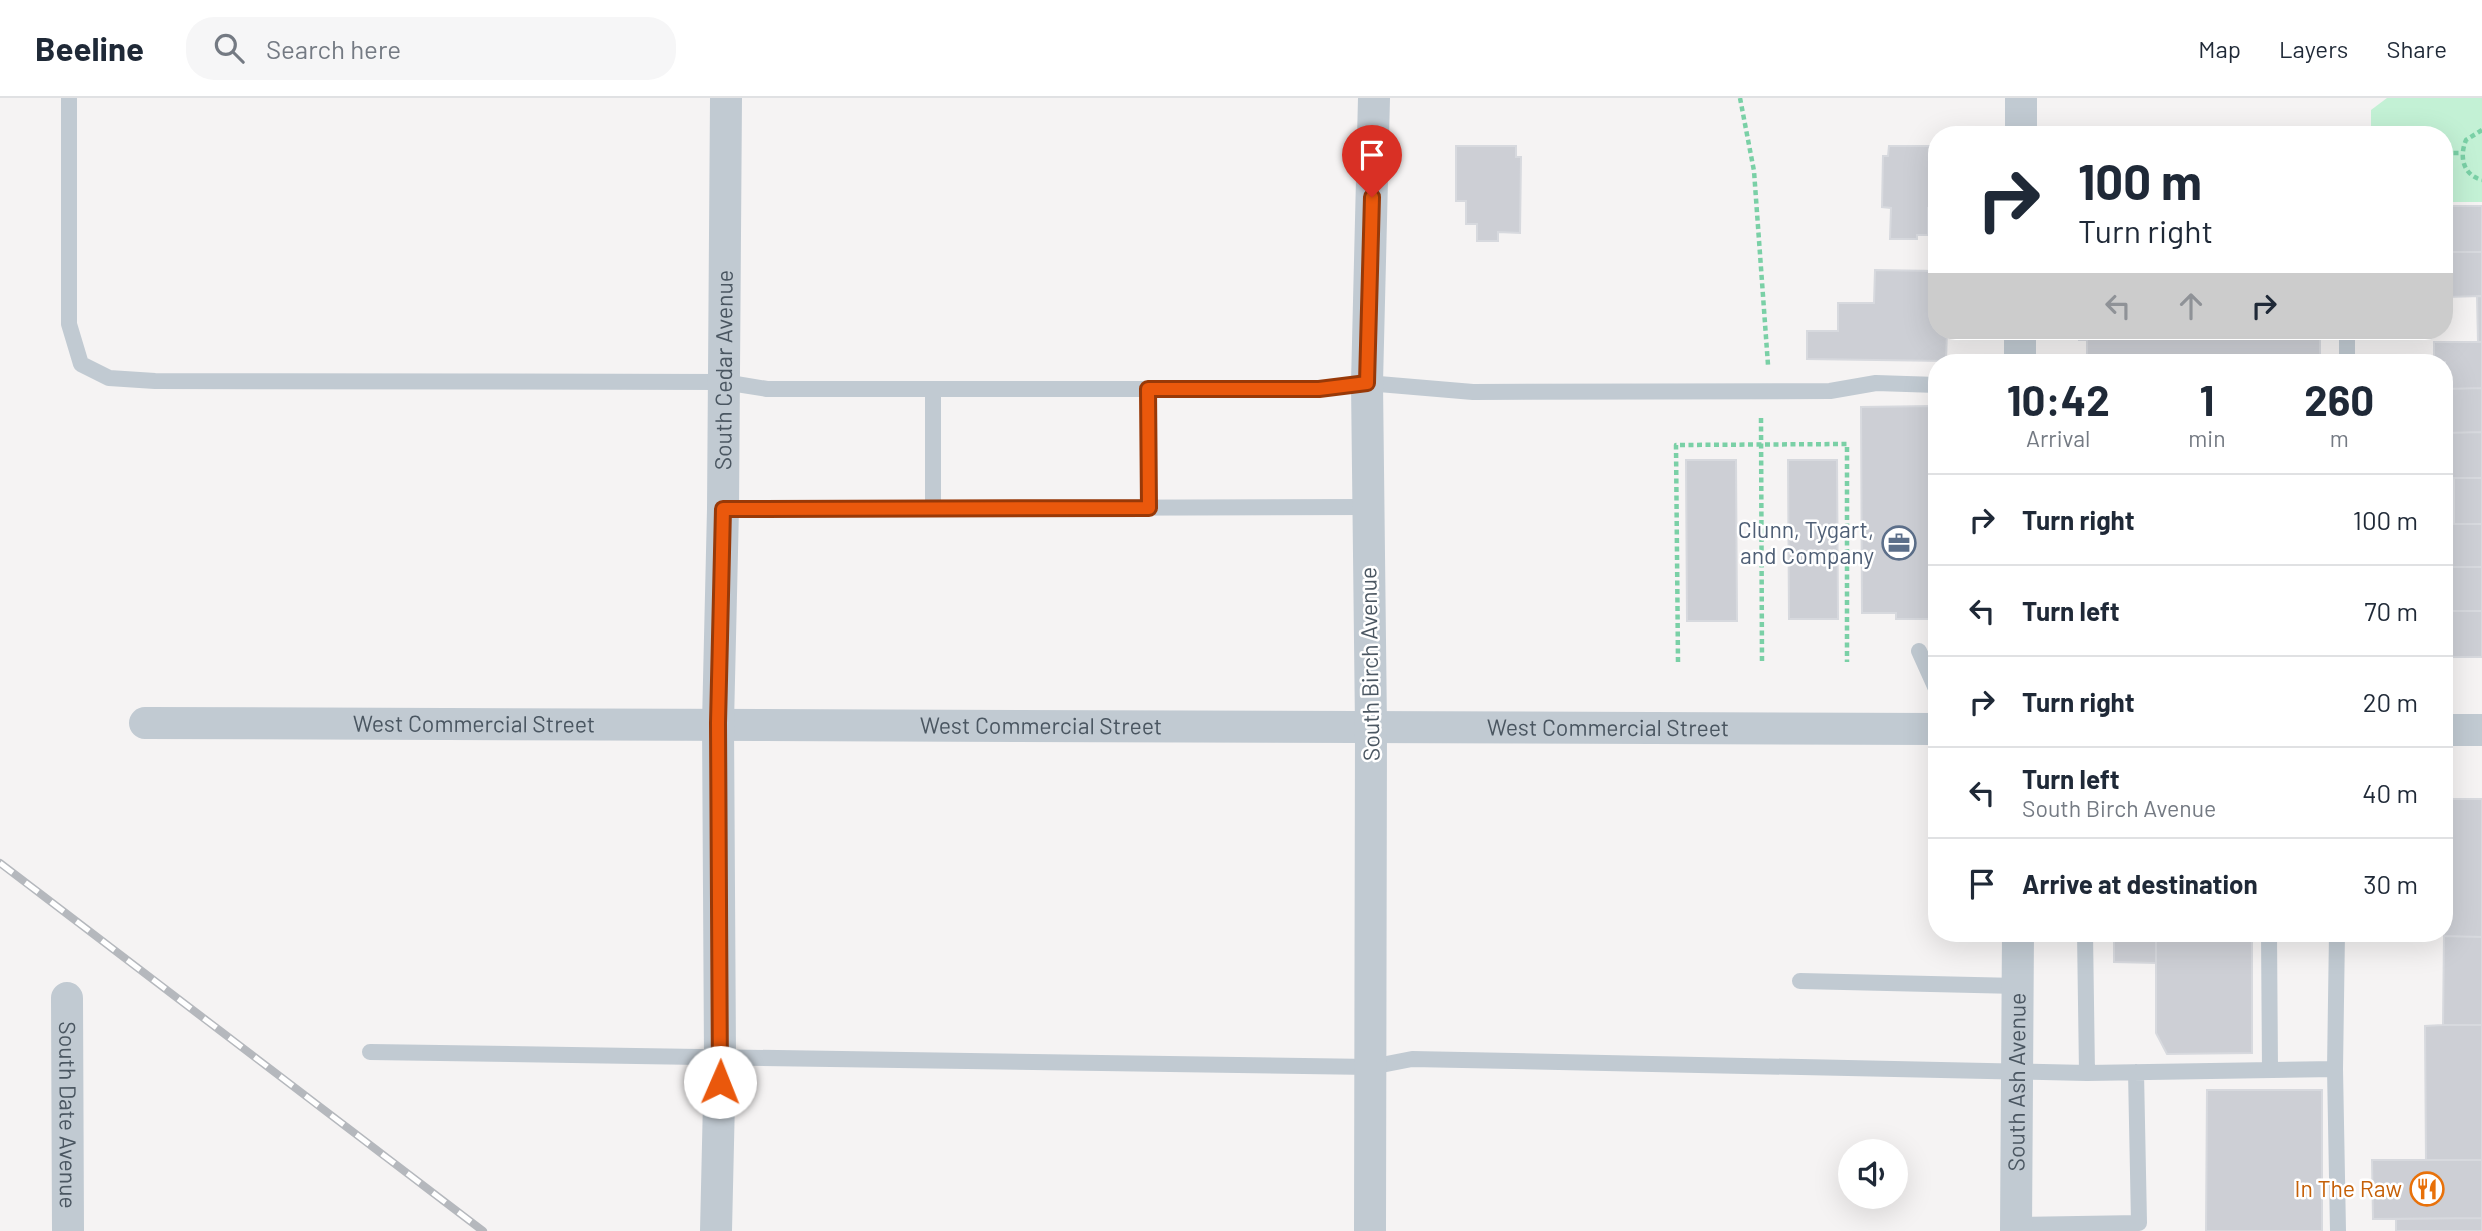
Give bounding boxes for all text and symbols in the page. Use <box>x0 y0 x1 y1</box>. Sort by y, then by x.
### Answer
search box <box>186 17 676 80</box>
text: Beeline <box>35 28 144 68</box>
icon: search <box>210 29 248 67</box>
text: Search here <box>266 33 401 64</box>
text: Map <box>2198 34 2241 63</box>
text: Layers <box>2279 34 2348 63</box>
text: Share <box>2386 34 2447 63</box>
pin <box>1342 125 1402 197</box>
icon: arrive <box>1353 136 1391 174</box>
text: 100 m <box>2078 151 2202 210</box>
icon: right <box>1963 154 2054 245</box>
text: Turn right <box>2078 211 2213 249</box>
street label: South Cedar Avenue <box>708 270 738 470</box>
icon: left <box>2099 287 2137 325</box>
icon: ahead <box>2172 287 2210 325</box>
icon: right <box>2245 287 2283 325</box>
text: 10:42 <box>2007 374 2110 424</box>
text: 1 <box>2200 374 2214 424</box>
text: 260 <box>2304 374 2374 424</box>
text: Arrival <box>2026 424 2090 452</box>
text: min <box>2188 424 2226 452</box>
text: m <box>2330 424 2349 452</box>
icon: right <box>1963 501 2001 539</box>
text: Turn right <box>2022 504 2135 535</box>
text: 100 m <box>2353 504 2418 535</box>
place label: Clunn, Tygart, and Company <box>1738 515 1874 569</box>
office icon: Clunn, Tygart, and Company <box>1880 524 1918 562</box>
street label: South Birch Avenue <box>1353 567 1385 761</box>
icon: left <box>1963 592 2001 630</box>
text: Turn left <box>2022 595 2120 626</box>
text: 70 m <box>2364 595 2418 626</box>
icon: right <box>1963 683 2001 721</box>
text: Turn right <box>2022 686 2135 717</box>
text: 20 m <box>2363 686 2418 717</box>
street label: West Commercial Street <box>353 709 595 738</box>
street label: West Commercial Street <box>920 711 1162 739</box>
street label: West Commercial Street <box>1487 712 1729 741</box>
text: Turn left <box>2022 763 2120 794</box>
icon: left <box>1963 774 2001 812</box>
text: 40 m <box>2362 777 2418 808</box>
text: South Birch Avenue <box>2022 794 2216 822</box>
icon: arrive <box>1963 865 2001 903</box>
text: Arrive at destination <box>2022 868 2258 899</box>
text: 30 m <box>2363 868 2418 899</box>
street label: South Ash Avenue <box>2001 992 2031 1172</box>
street label: South Date Avenue <box>54 1021 83 1209</box>
position arrow <box>683 1045 757 1119</box>
map controls <box>1838 1139 1908 1209</box>
button: sound <box>1838 1139 1908 1209</box>
restaurant icon: In The Raw <box>2408 1170 2446 1208</box>
place label: In The Raw <box>2295 1174 2402 1202</box>

